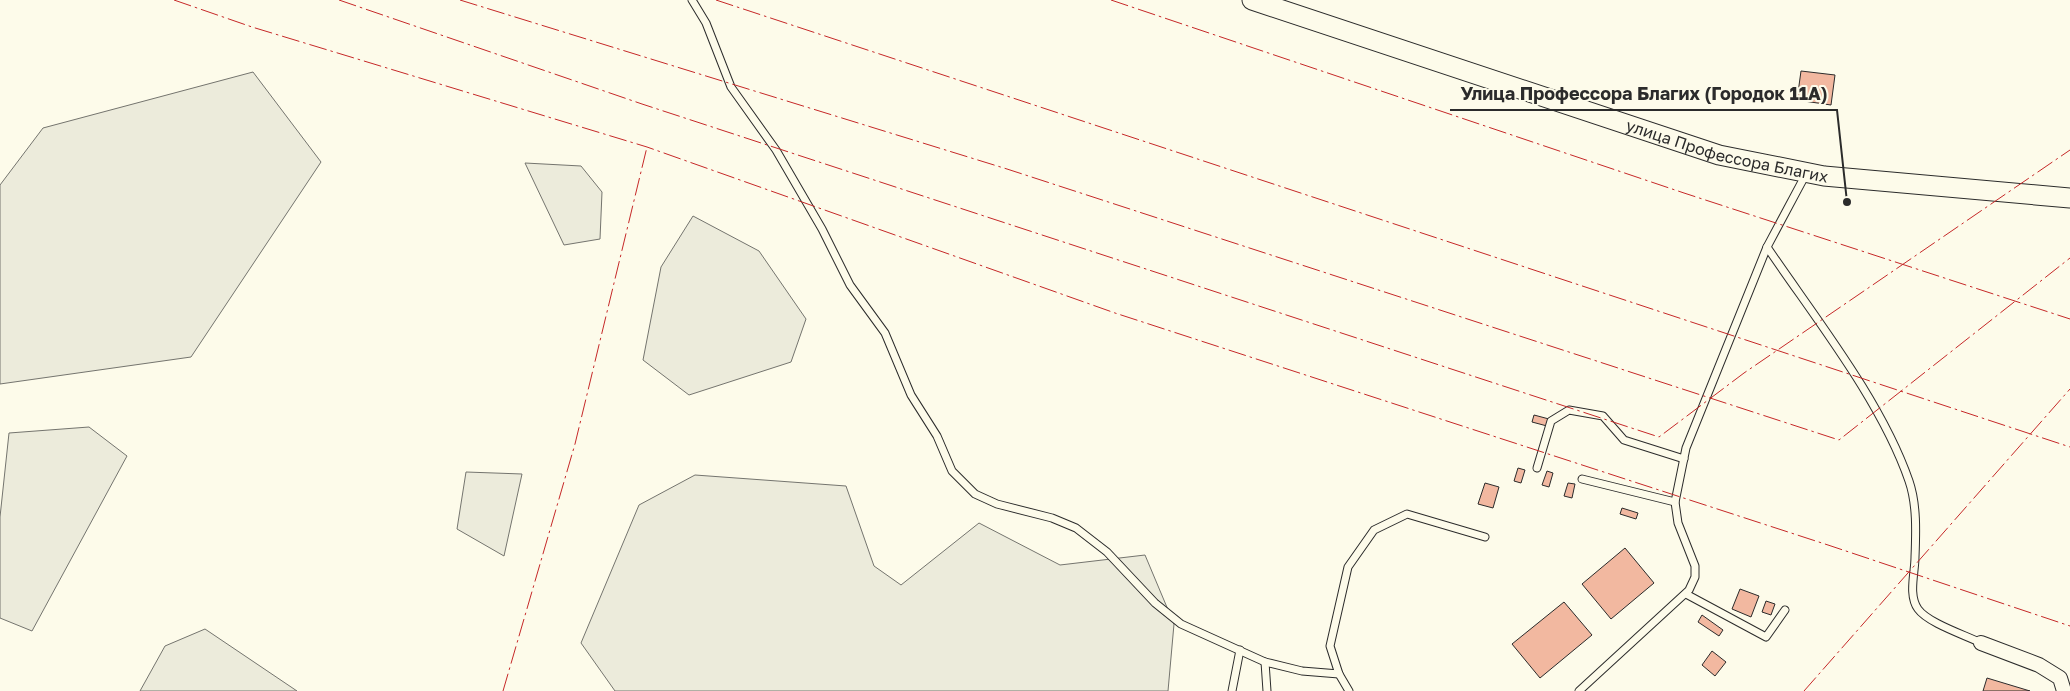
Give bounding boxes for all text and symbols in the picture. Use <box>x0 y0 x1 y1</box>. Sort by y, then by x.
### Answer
callout: Улица Профессора Благих (Городок 11А) <box>1450 77 1837 110</box>
text: Улица Профессора Благих (Городок 11А) <box>1460 82 1828 104</box>
street label: улица Профессора Благих <box>1624 115 1830 187</box>

